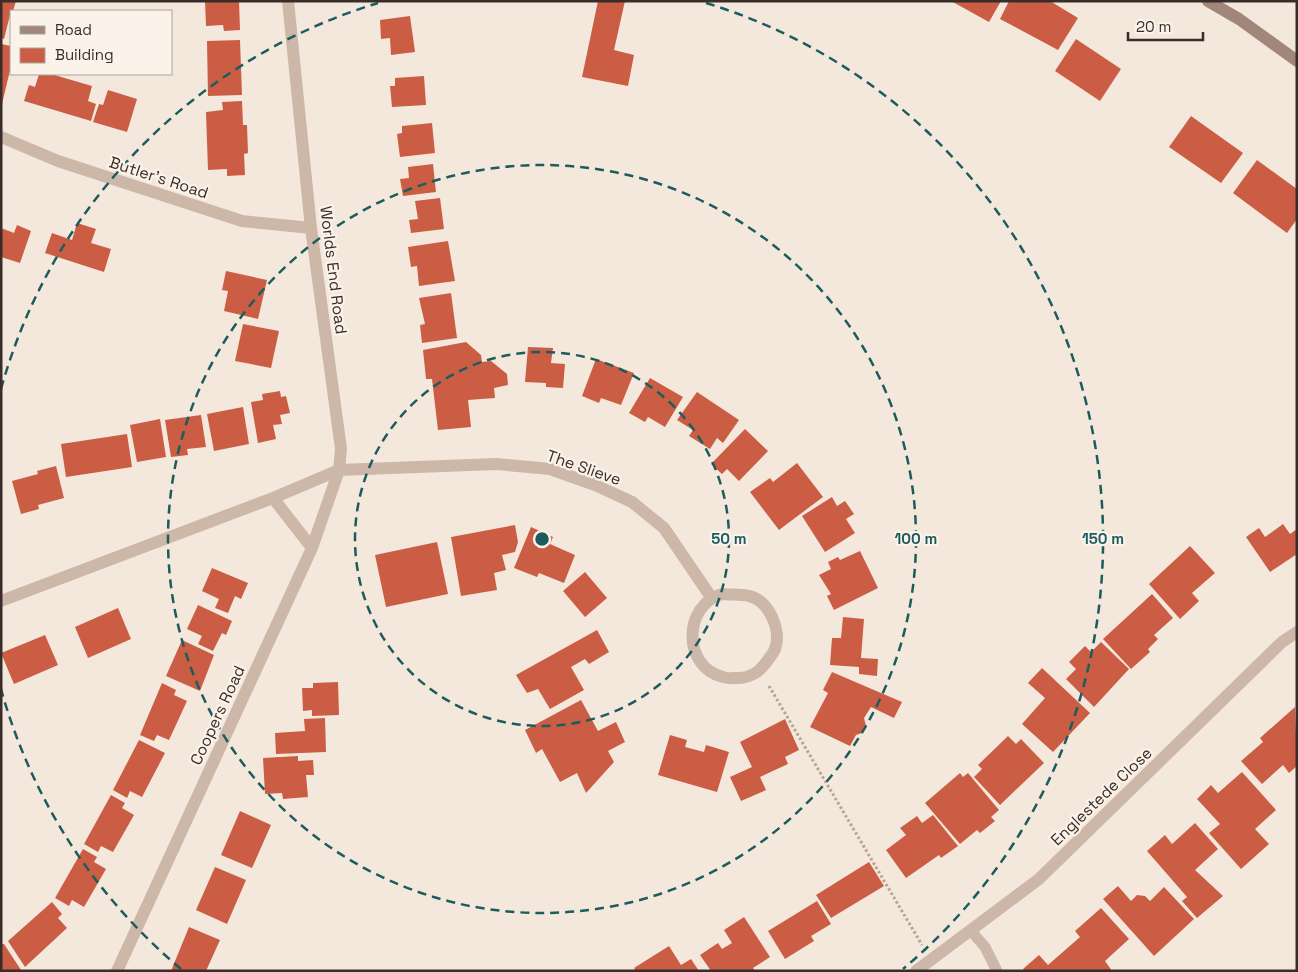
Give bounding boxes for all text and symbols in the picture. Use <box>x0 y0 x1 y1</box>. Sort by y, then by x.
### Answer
legend <box>10 10 172 75</box>
scale bar <box>1128 10 1203 42</box>
text: 20 m <box>1136 17 1171 36</box>
text: Road <box>55 20 92 39</box>
text: Building <box>55 45 114 64</box>
street label: Butler's Road <box>107 152 211 203</box>
street label: Worlds End Road <box>315 205 352 335</box>
street label: The Slieve <box>544 445 624 490</box>
text: 50 m <box>711 529 747 548</box>
text: 100 m <box>895 529 937 548</box>
text: 150 m <box>1082 529 1124 548</box>
centre of rings <box>533 530 551 548</box>
street label: Coopers Road <box>185 662 250 768</box>
street label: Englestede Close <box>1046 743 1157 850</box>

